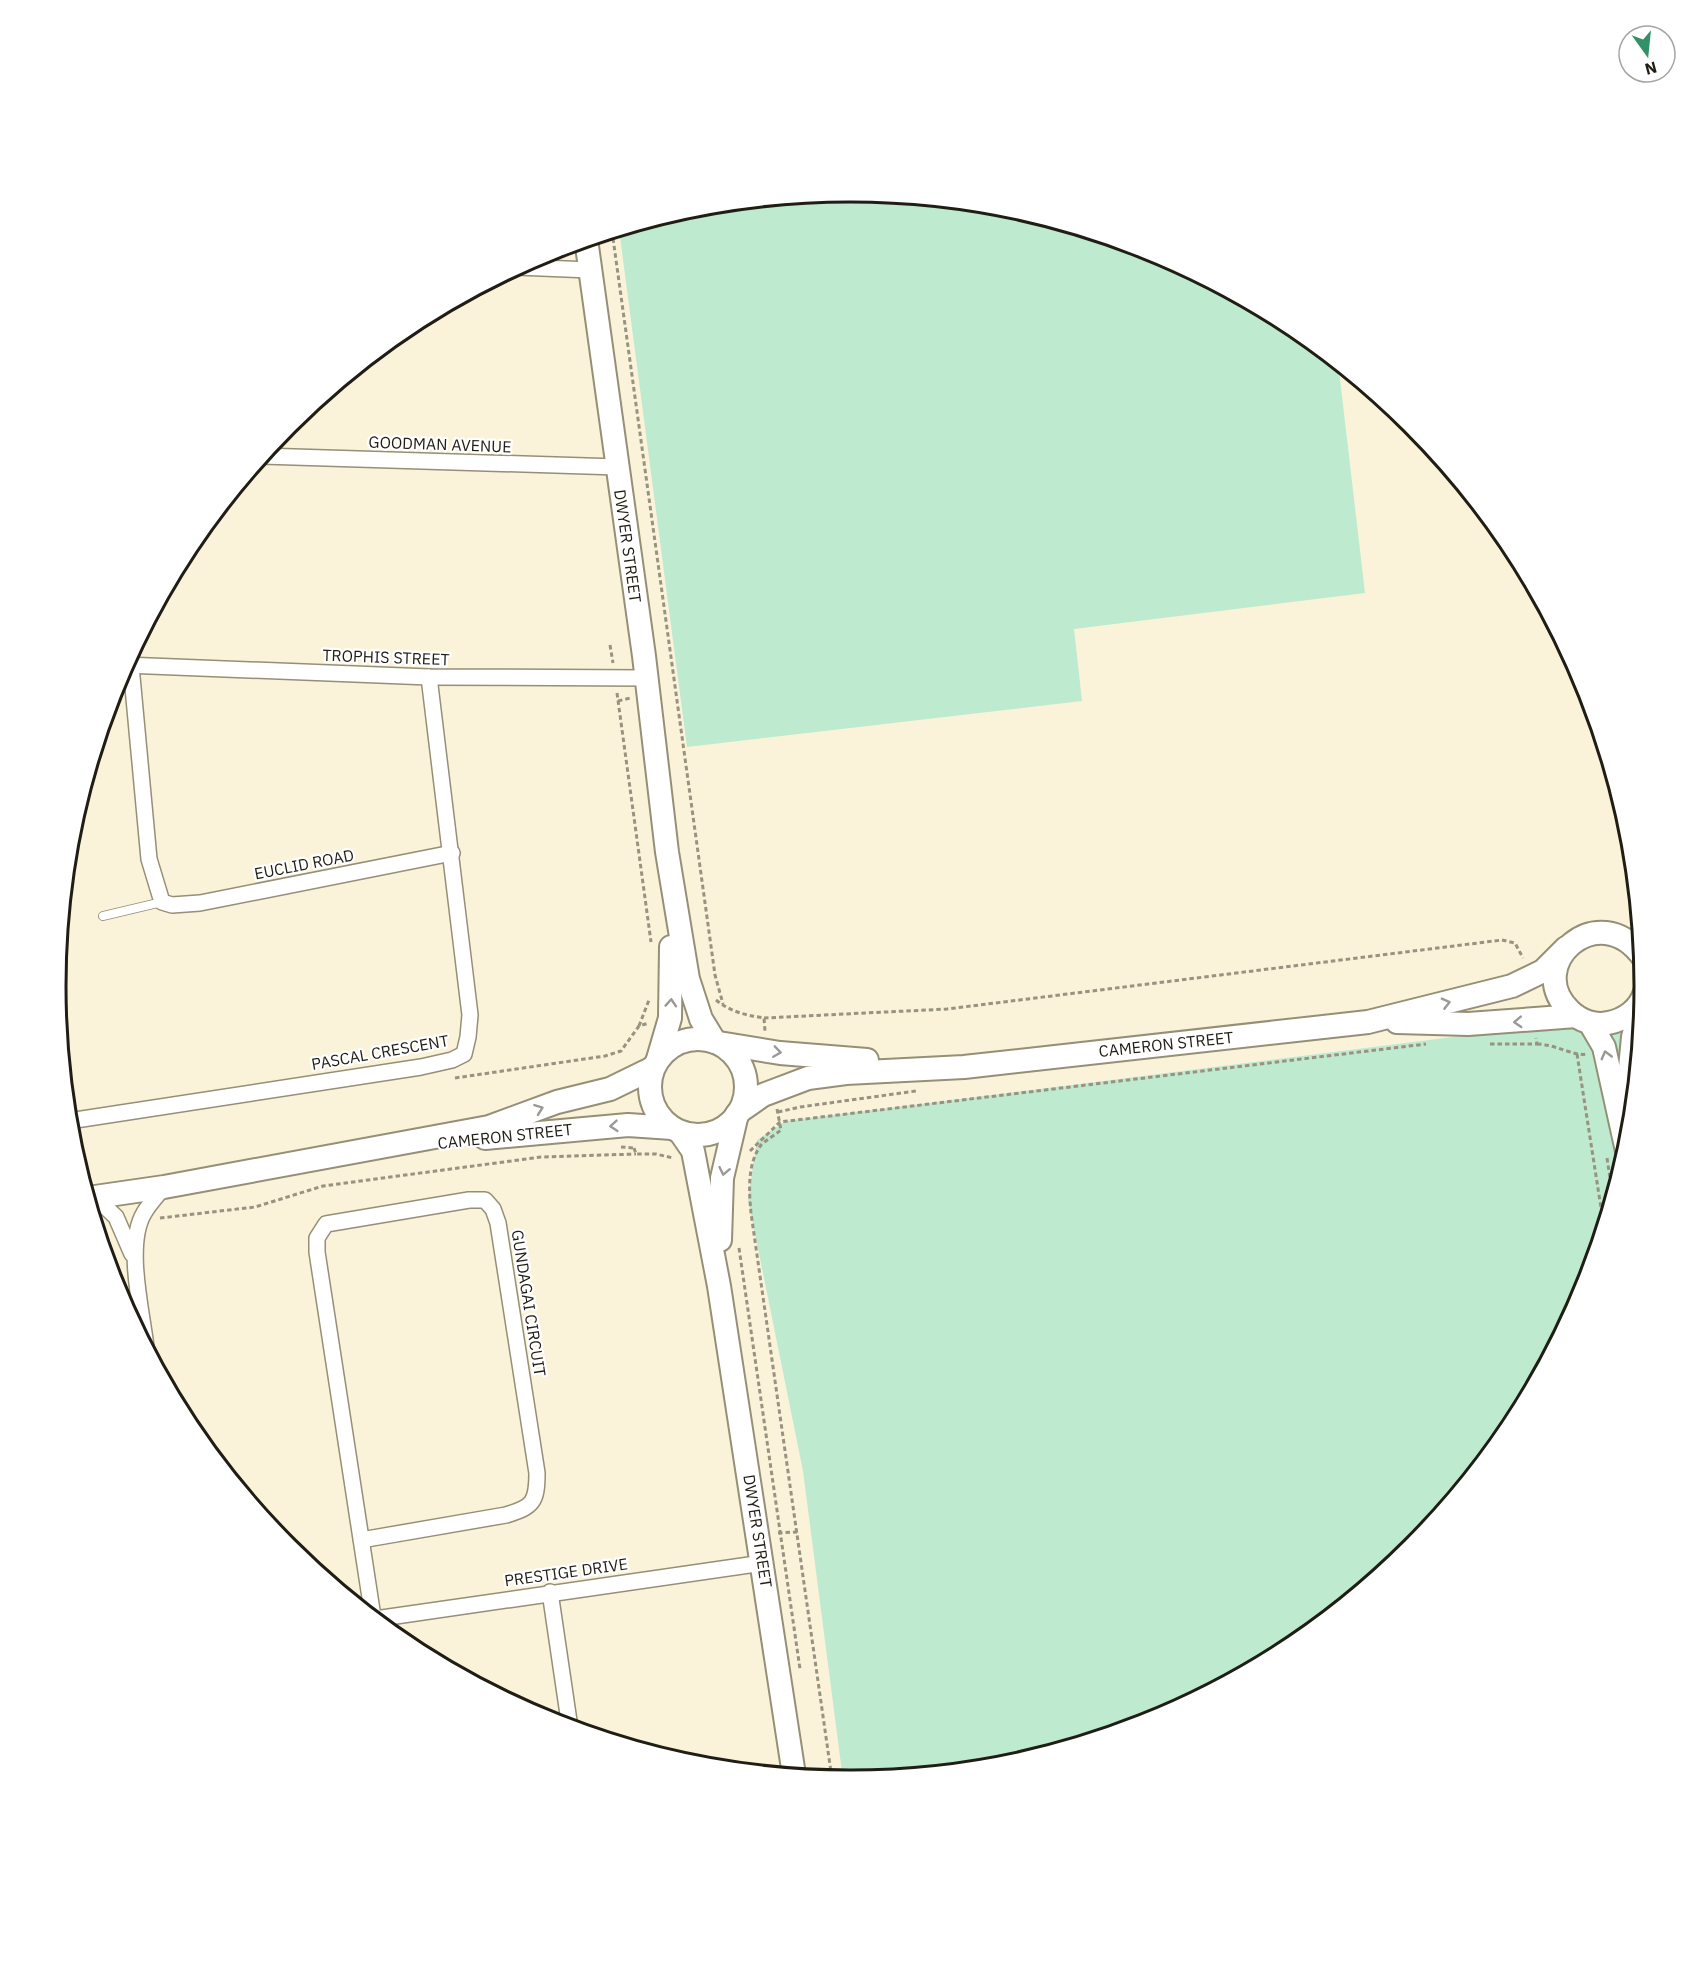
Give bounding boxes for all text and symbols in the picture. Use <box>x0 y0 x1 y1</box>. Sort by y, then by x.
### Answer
north arrow <box>1617 24 1677 84</box>
text: N <box>1643 57 1659 80</box>
street label: GOODMAN AVENUE <box>368 432 512 456</box>
street label: DWYER STREET <box>610 488 646 604</box>
street label: TROPHIS STREET <box>322 645 450 669</box>
street label: EUCLID ROAD <box>252 845 356 883</box>
one-way arrow <box>1440 997 1450 1010</box>
one-way arrow <box>664 998 677 1007</box>
one-way arrow <box>1513 1015 1522 1028</box>
street label: CAMERON STREET <box>1098 1027 1234 1061</box>
street label: PASCAL CRESCENT <box>310 1030 450 1074</box>
one-way arrow <box>771 1045 781 1058</box>
one-way arrow <box>1600 1050 1613 1060</box>
one-way arrow <box>533 1103 544 1116</box>
street label: CAMERON STREET <box>437 1119 573 1153</box>
one-way arrow <box>609 1119 618 1132</box>
one-way arrow <box>718 1166 731 1176</box>
street label: GUNDAGAI CIRCUIT <box>508 1228 550 1378</box>
street label: DWYER STREET <box>739 1473 777 1589</box>
street label: PRESTIGE DRIVE <box>503 1553 629 1591</box>

